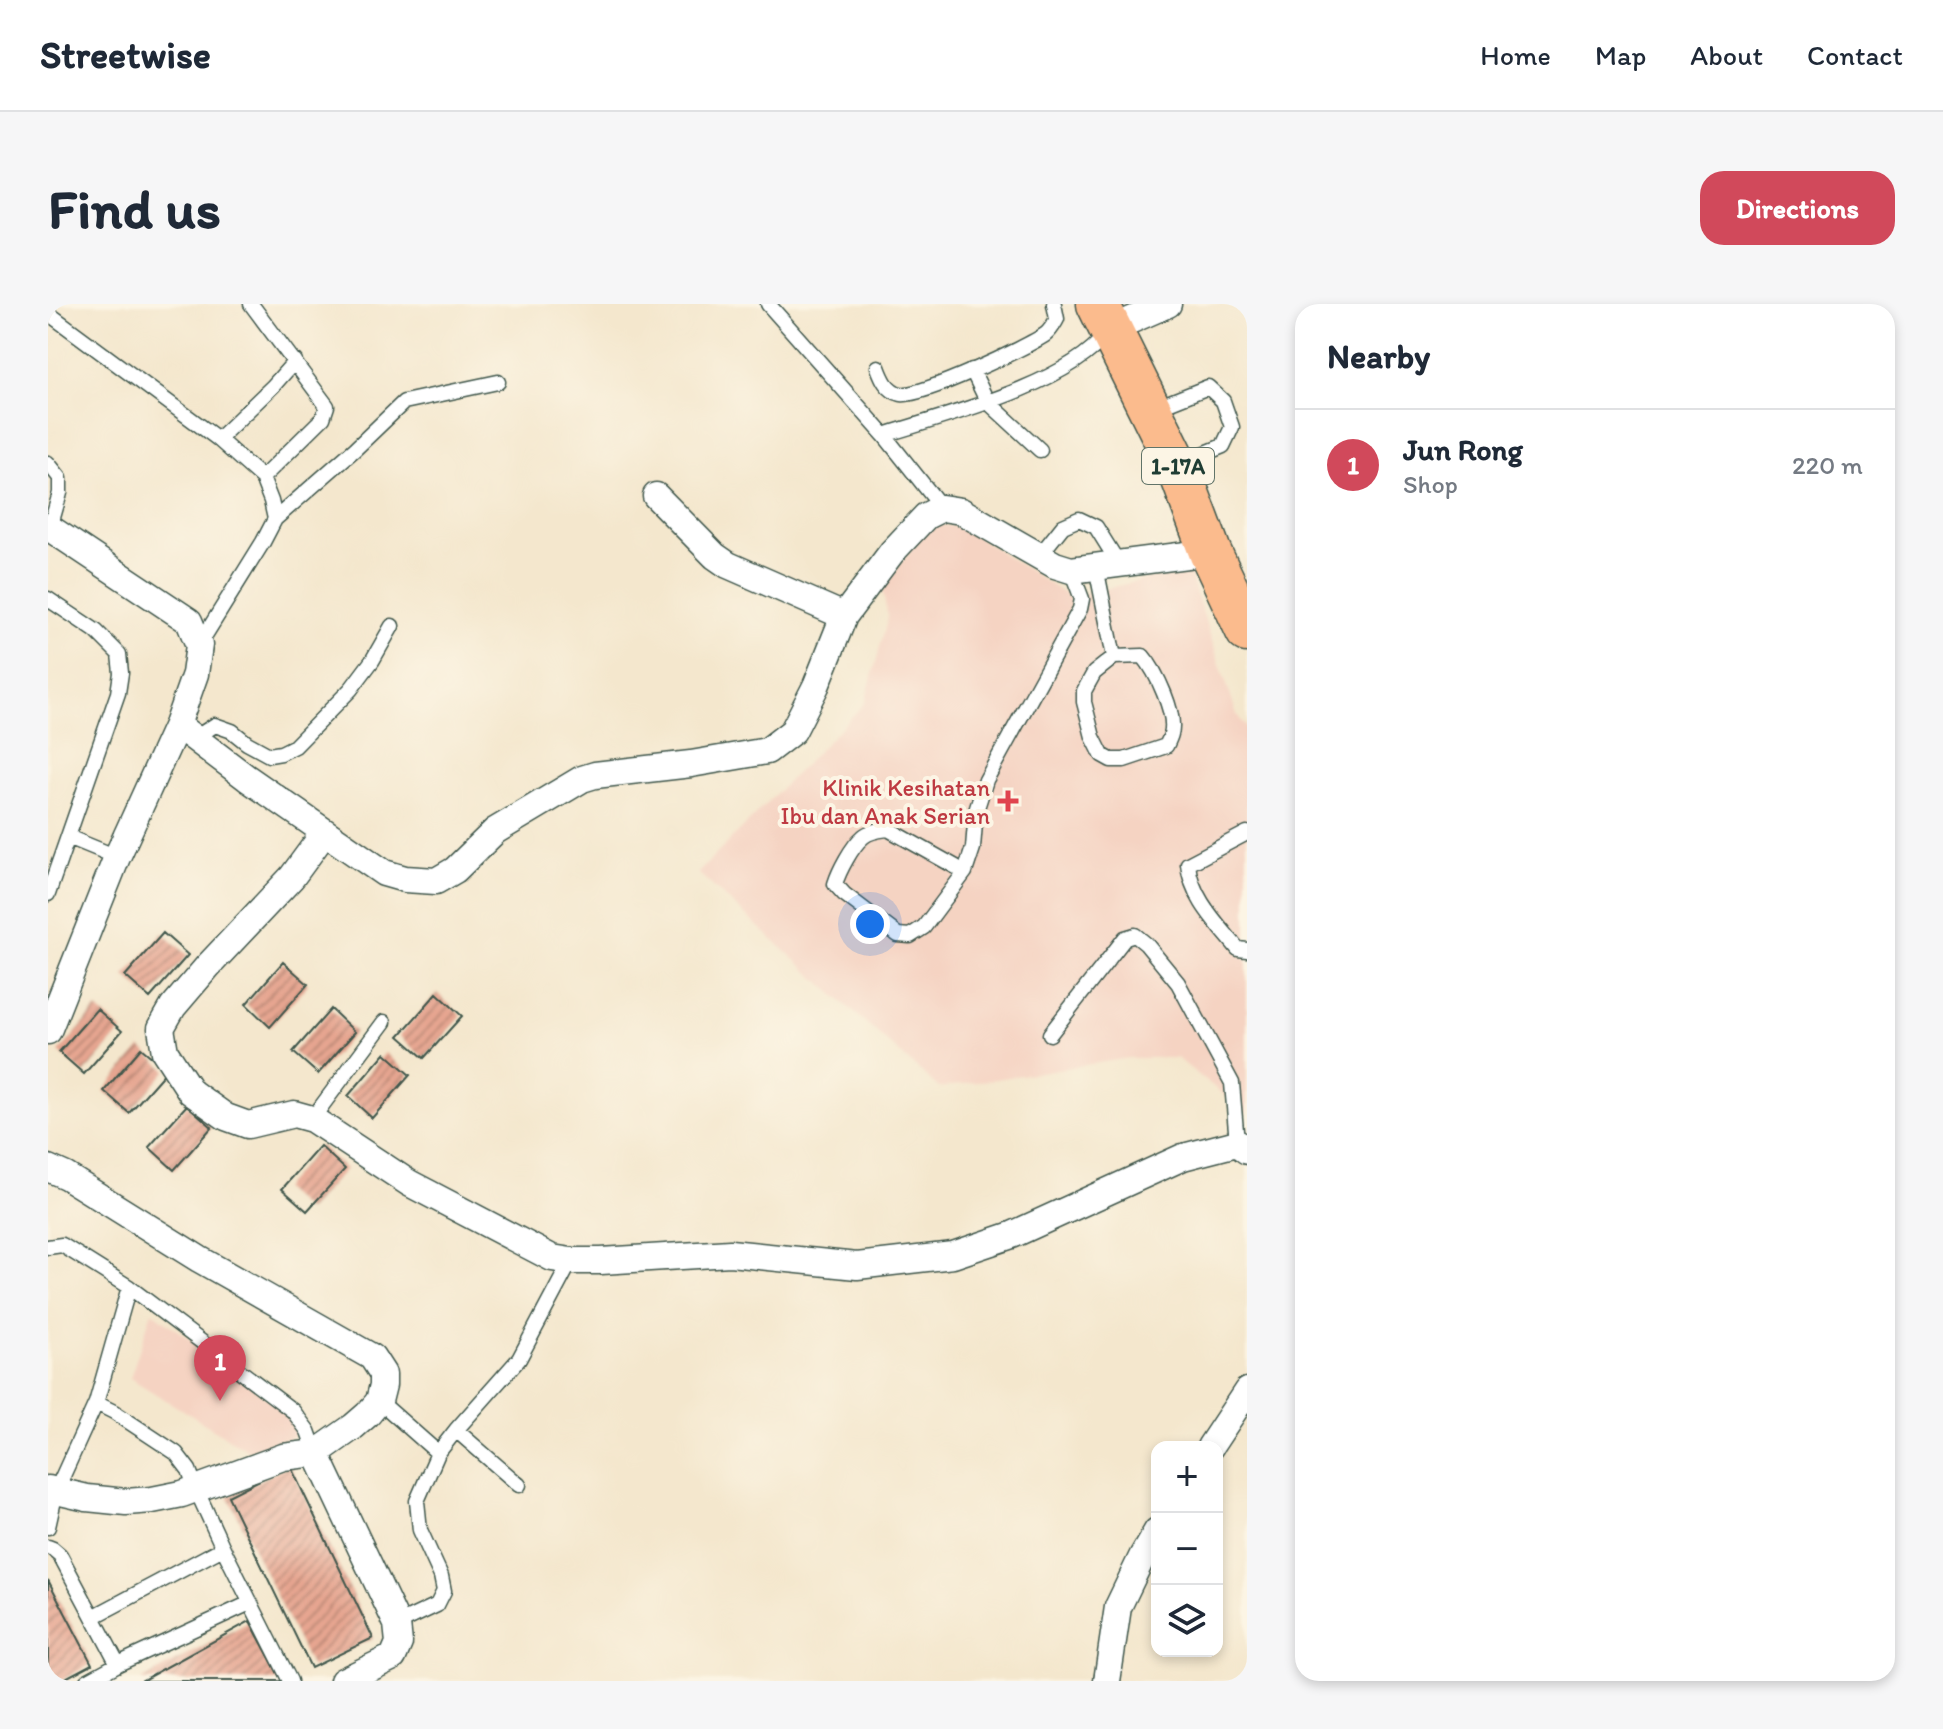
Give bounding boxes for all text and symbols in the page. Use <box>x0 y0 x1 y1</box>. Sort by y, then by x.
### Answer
text: Streetwise <box>40 32 211 78</box>
text: Home <box>1480 38 1551 72</box>
text: Map <box>1595 38 1646 72</box>
text: About <box>1690 38 1763 72</box>
text: Contact <box>1807 38 1903 72</box>
button: Directions <box>1700 171 1895 245</box>
text: Find us <box>48 175 221 242</box>
text: Nearby <box>1327 336 1430 377</box>
text: Jun Rong <box>1403 431 1523 468</box>
road number: 1-17A <box>1142 448 1214 484</box>
text: 1 <box>1347 449 1359 481</box>
text: 220 m <box>1792 449 1863 481</box>
text: Shop <box>1403 468 1458 500</box>
place label: Klinik Kesihatan Ibu dan Anak Serian <box>781 773 990 830</box>
marker: Klinik Kesihatan Ibu dan Anak Serian <box>997 790 1019 812</box>
your location <box>850 904 890 944</box>
pin: 1 <box>194 1335 246 1401</box>
map controls <box>1151 1441 1223 1657</box>
button: + <box>1151 1441 1223 1513</box>
button: − <box>1151 1513 1223 1585</box>
button: layers <box>1151 1585 1223 1657</box>

